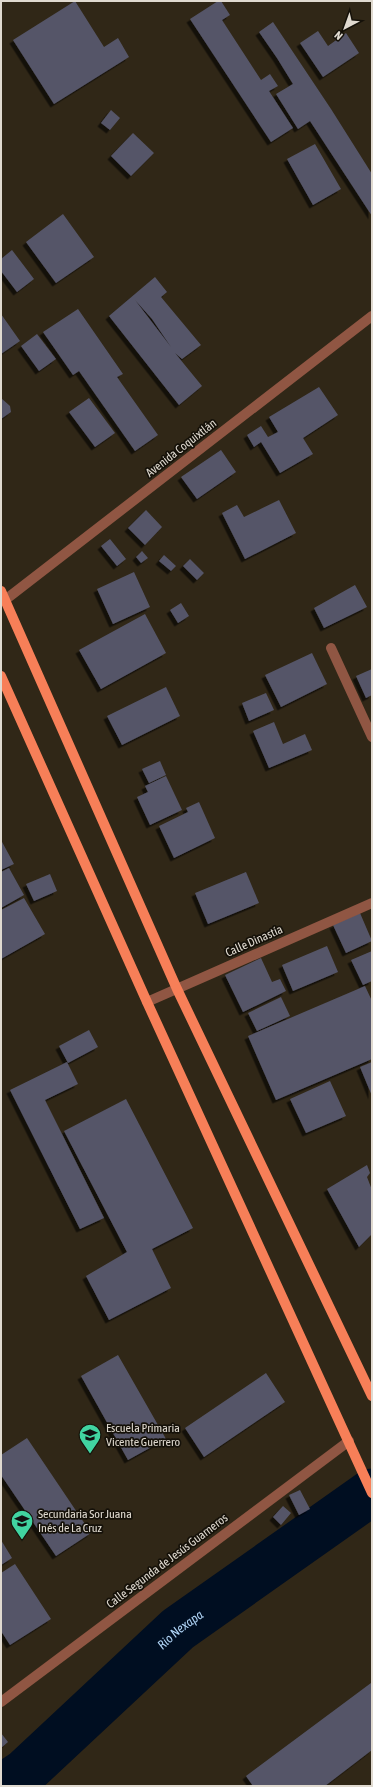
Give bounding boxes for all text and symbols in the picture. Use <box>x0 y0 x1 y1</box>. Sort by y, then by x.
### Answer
north arrow <box>325 8 365 48</box>
text: N <box>332 29 345 42</box>
street label: Avenida Coquixtlán <box>143 416 219 480</box>
street label: Calle Dinastía <box>223 922 285 960</box>
place label: Escuela Primaria Vicente Guerrero <box>106 1421 180 1449</box>
school or university icon: Escuela Primaria Vicente Guerrero <box>77 1422 103 1455</box>
place label: Secundaria Sor Juana Inés de La Cruz <box>38 1507 132 1535</box>
school or university icon: Secundaria Sor Juana Inés de La Cruz <box>9 1508 35 1541</box>
street label: Calle Segunda de Jesús Guarneros <box>104 1511 230 1611</box>
water label: Rio Nexapa <box>154 1606 206 1652</box>

